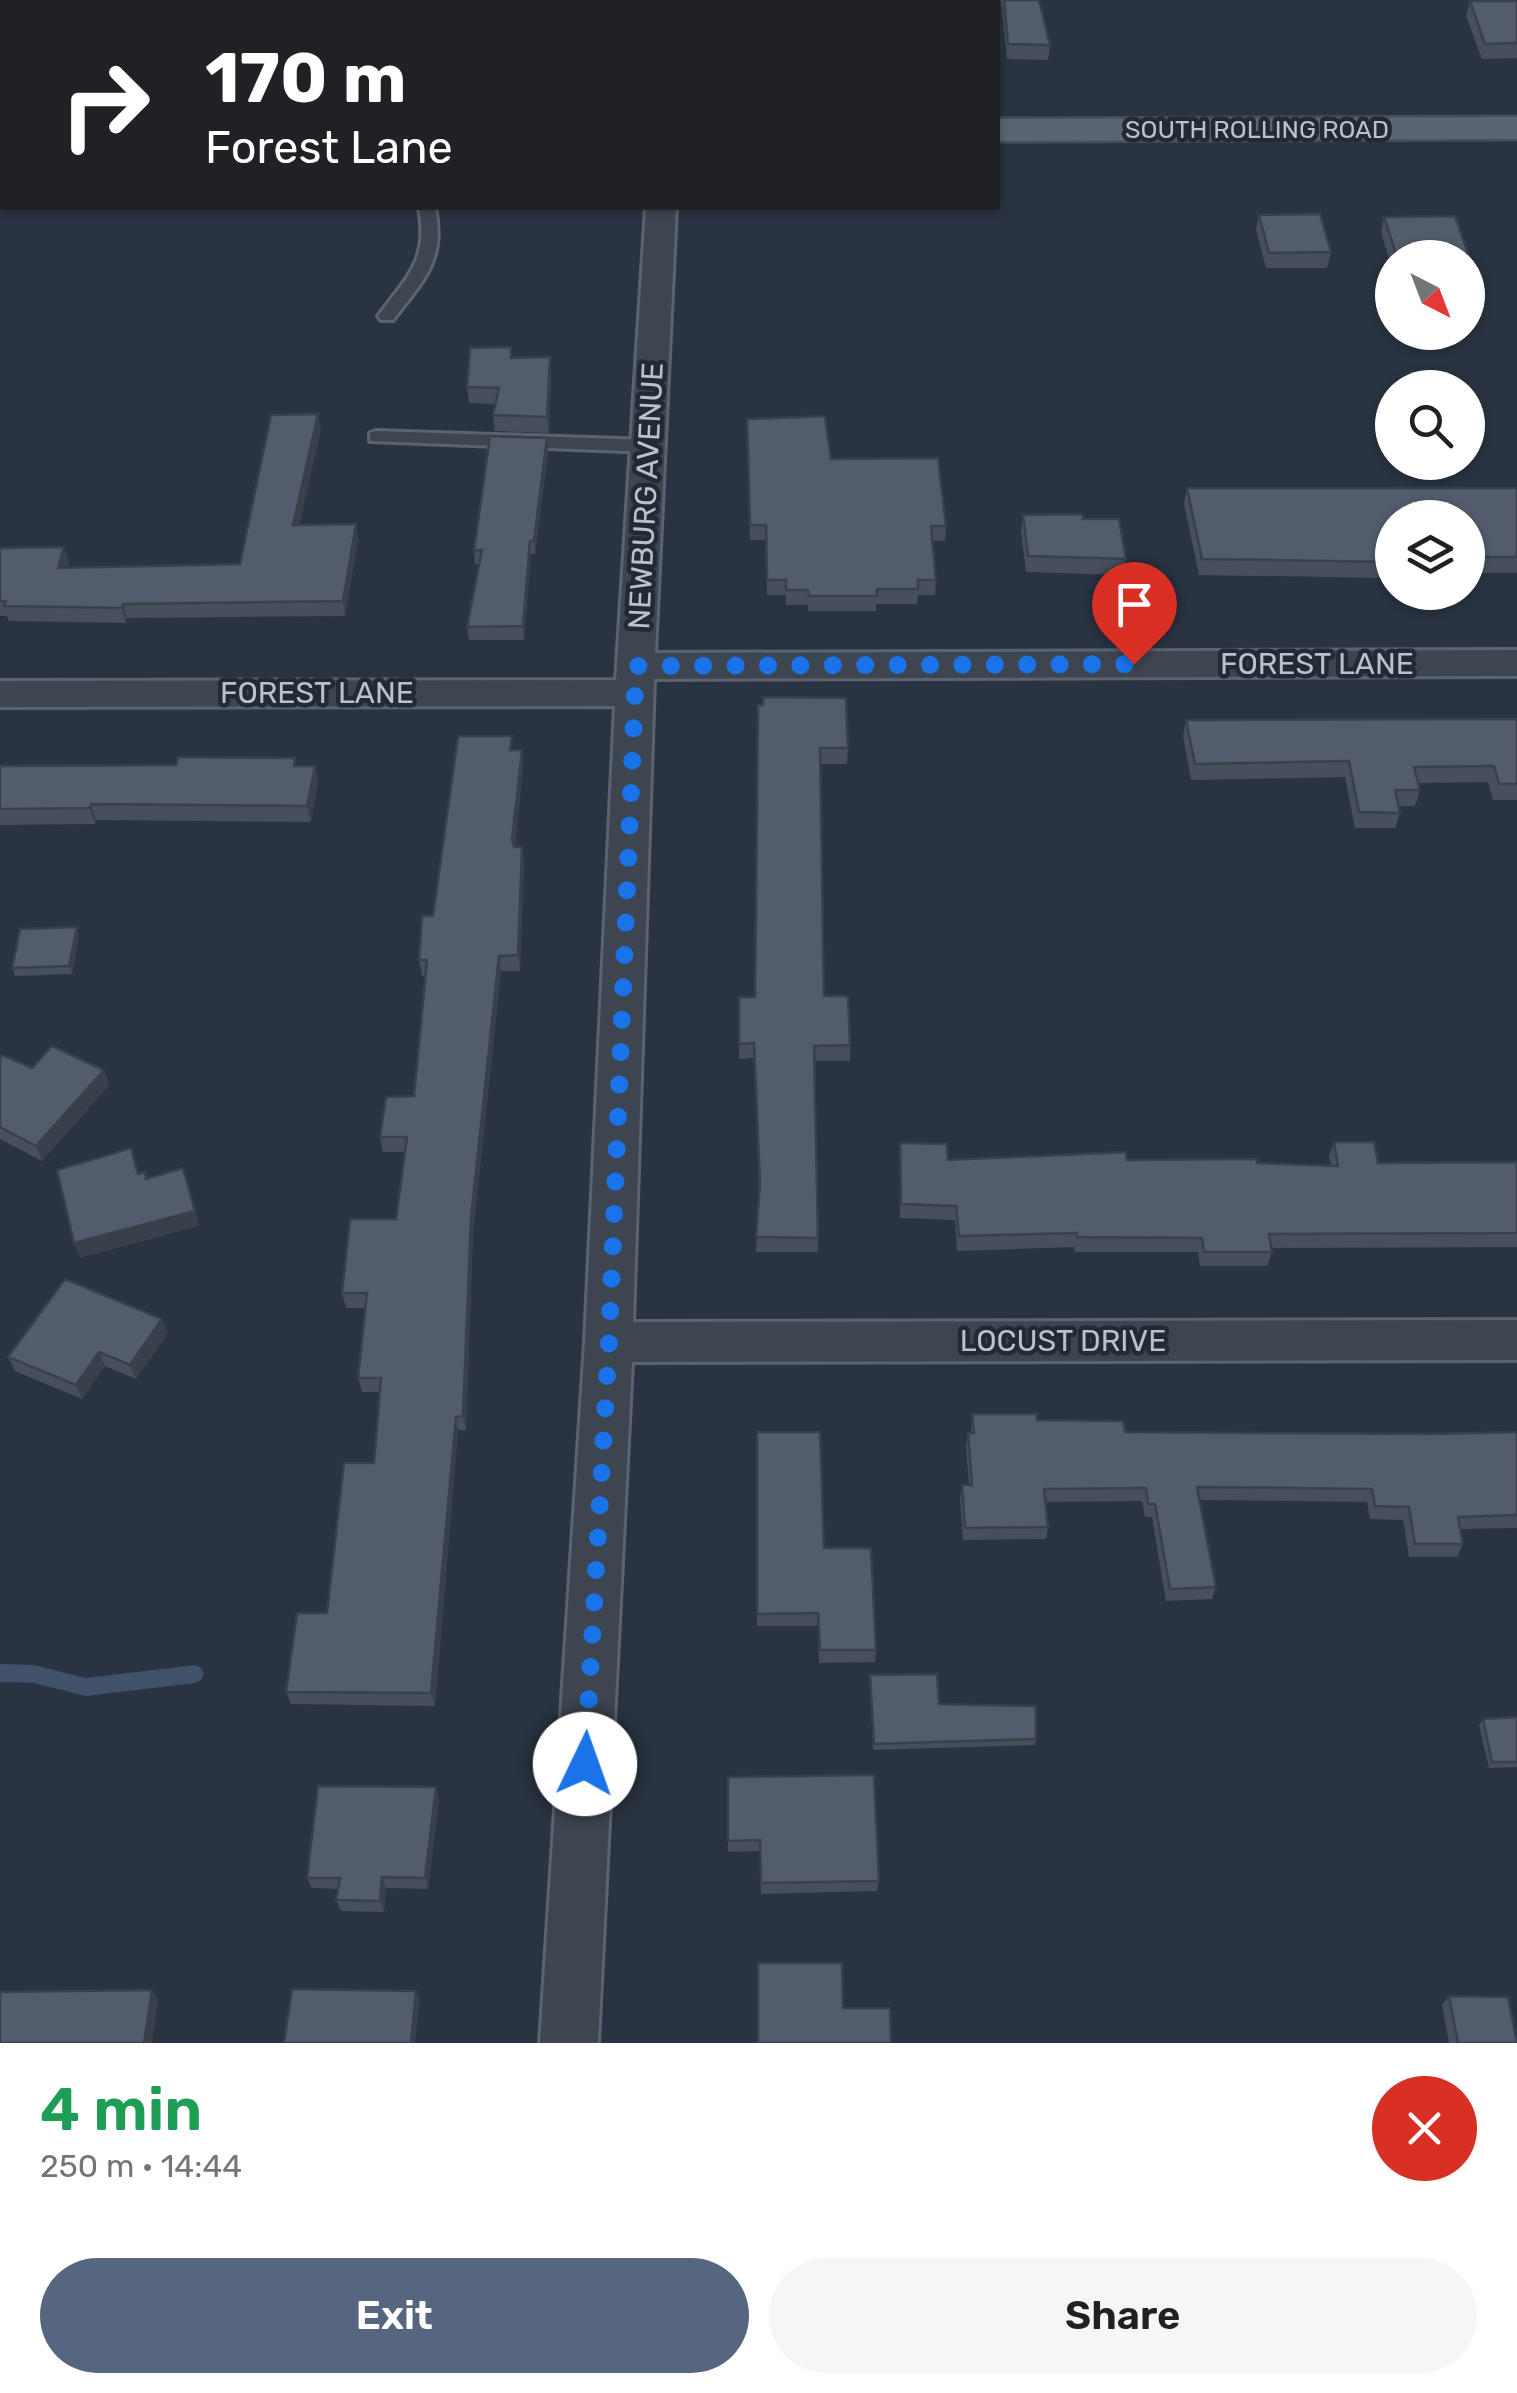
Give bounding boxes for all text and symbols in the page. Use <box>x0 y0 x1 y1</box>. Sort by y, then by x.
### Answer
text: 170 m <box>205 37 407 120</box>
icon: right <box>40 40 170 170</box>
street label: SOUTH ROLLING ROAD <box>1125 115 1389 144</box>
text: Forest Lane <box>205 121 453 174</box>
north arrow <box>1375 240 1485 350</box>
map controls <box>1375 240 1485 610</box>
street label: NEWBURG AVENUE <box>621 362 671 630</box>
button: search <box>1375 370 1485 480</box>
button: layers <box>1375 500 1485 610</box>
pin <box>1092 562 1177 665</box>
icon: arrive <box>1107 577 1162 632</box>
street label: FOREST LANE <box>1220 646 1414 682</box>
street label: FOREST LANE <box>220 675 414 711</box>
street label: LOCUST DRIVE <box>960 1323 1166 1359</box>
position arrow <box>533 1712 637 1816</box>
text: 4 min <box>40 2074 202 2145</box>
button: close <box>1372 2076 1477 2181</box>
text: 250 m · 14:44 <box>40 2147 242 2185</box>
button: Exit <box>40 2258 749 2373</box>
button: Share <box>769 2258 1477 2373</box>

